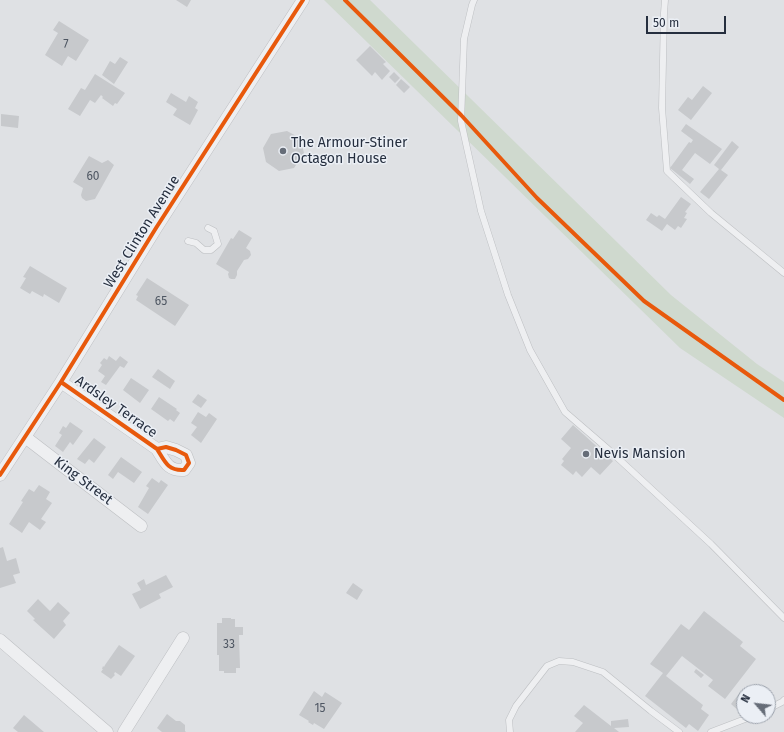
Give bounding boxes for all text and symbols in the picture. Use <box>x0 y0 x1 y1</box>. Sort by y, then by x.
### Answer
scale bar <box>648 8 728 34</box>
text: 50 m <box>653 16 679 30</box>
house number: 7 <box>63 38 69 52</box>
place label: The Armour-Stiner Octagon House <box>291 135 407 168</box>
marker: The Armour-Stiner Octagon House <box>278 146 288 156</box>
house number: 60 <box>86 170 100 184</box>
street label: West Clinton Avenue <box>101 173 183 291</box>
house number: 65 <box>155 295 167 309</box>
street label: Ardsley Terrace <box>72 373 160 441</box>
place label: Nevis Mansion <box>594 446 686 462</box>
marker: Nevis Mansion <box>581 449 591 459</box>
street label: King Street <box>50 453 116 509</box>
house number: 33 <box>223 638 235 652</box>
north arrow <box>736 684 776 724</box>
text: N <box>738 692 753 705</box>
house number: 15 <box>314 702 326 716</box>

